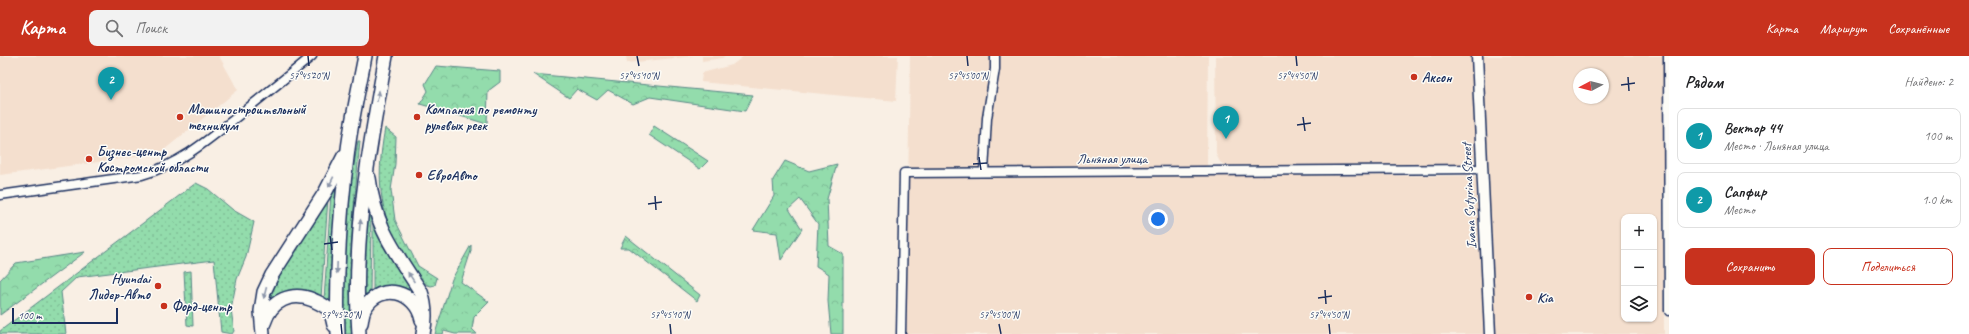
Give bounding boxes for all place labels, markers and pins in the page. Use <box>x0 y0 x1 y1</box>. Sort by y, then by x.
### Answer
pin: 2 <box>98 67 124 100</box>
place label: Аксон <box>1422 69 1453 86</box>
marker: Аксон <box>1409 72 1419 82</box>
place label: Машиностроительный техникум <box>188 101 307 134</box>
place label: Компания по ремонту рулевых реек <box>425 101 538 134</box>
pin: 1 <box>1213 106 1239 139</box>
marker: Машиностроительный техникум <box>175 112 185 122</box>
marker: Компания по ремонту рулевых реек <box>412 112 422 122</box>
place label: Бизнес-центр Костромской области <box>97 143 209 176</box>
marker: Бизнес-центр Костромской области <box>84 154 94 164</box>
place label: ЕвроАвто <box>427 167 478 184</box>
marker: ЕвроАвто <box>414 170 424 180</box>
place label: Hyundai Лидер-Авто <box>88 270 152 303</box>
marker: Hyundai Лидер-Авто <box>153 281 163 291</box>
place label: Kia <box>1537 289 1554 306</box>
marker: Kia <box>1524 292 1534 302</box>
place label: Форд-центр <box>172 298 233 315</box>
marker: Форд-центр <box>159 301 169 311</box>

